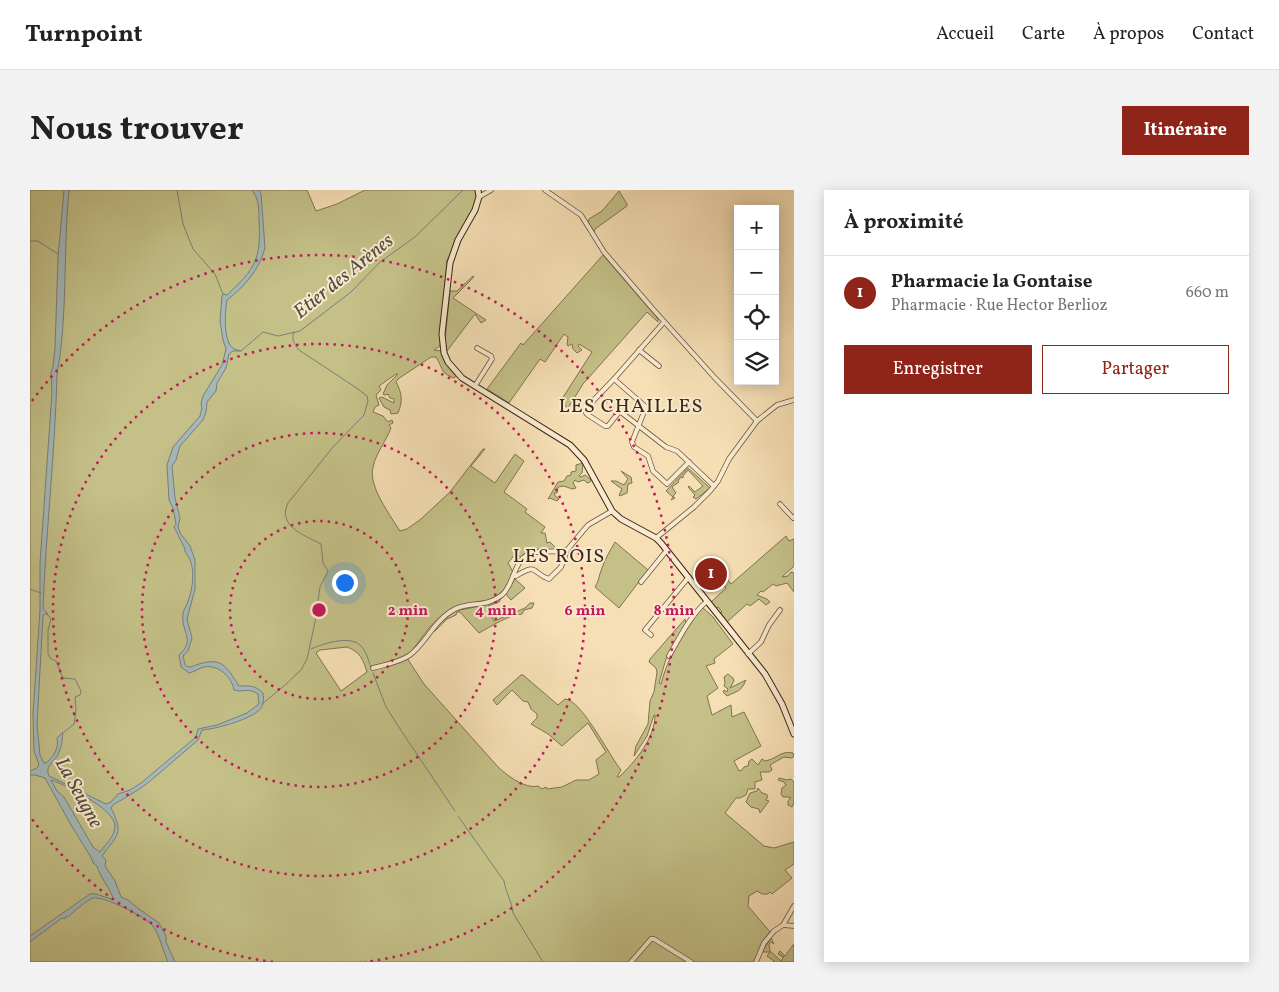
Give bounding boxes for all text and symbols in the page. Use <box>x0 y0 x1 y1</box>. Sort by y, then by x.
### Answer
text: Turnpoint <box>25 18 143 52</box>
text: Accueil <box>936 22 994 47</box>
text: Carte <box>1022 22 1065 47</box>
text: À propos <box>1093 22 1164 47</box>
text: Contact <box>1192 22 1254 47</box>
text: Nous trouver <box>30 106 244 154</box>
button: Itinéraire <box>1122 106 1249 155</box>
map controls <box>734 205 779 385</box>
button: + <box>734 205 779 250</box>
text: À proximité <box>844 208 963 237</box>
water label: Etier des Arènes <box>288 227 401 326</box>
button: − <box>734 250 779 295</box>
text: Pharmacie la Gontaise <box>891 269 1093 295</box>
text: 1 <box>857 282 863 304</box>
text: 660 m <box>1186 282 1229 304</box>
button: locate <box>734 295 779 340</box>
text: Pharmacie · Rue Hector Berlioz <box>891 295 1108 317</box>
button: layers <box>734 340 779 385</box>
button: Enregistrer <box>844 345 1032 394</box>
button: Partager <box>1042 345 1229 394</box>
district label: LES CHAILLES <box>559 393 704 421</box>
district label: LES ROIS <box>513 543 605 571</box>
pin: 1 <box>695 555 727 593</box>
your location <box>332 570 358 596</box>
centre of rings <box>310 601 328 619</box>
text: 2 min <box>388 601 428 622</box>
text: 4 min <box>475 601 517 622</box>
text: 6 min <box>565 601 606 622</box>
text: 8 min <box>654 601 695 622</box>
water label: La Seugne <box>47 752 109 834</box>

